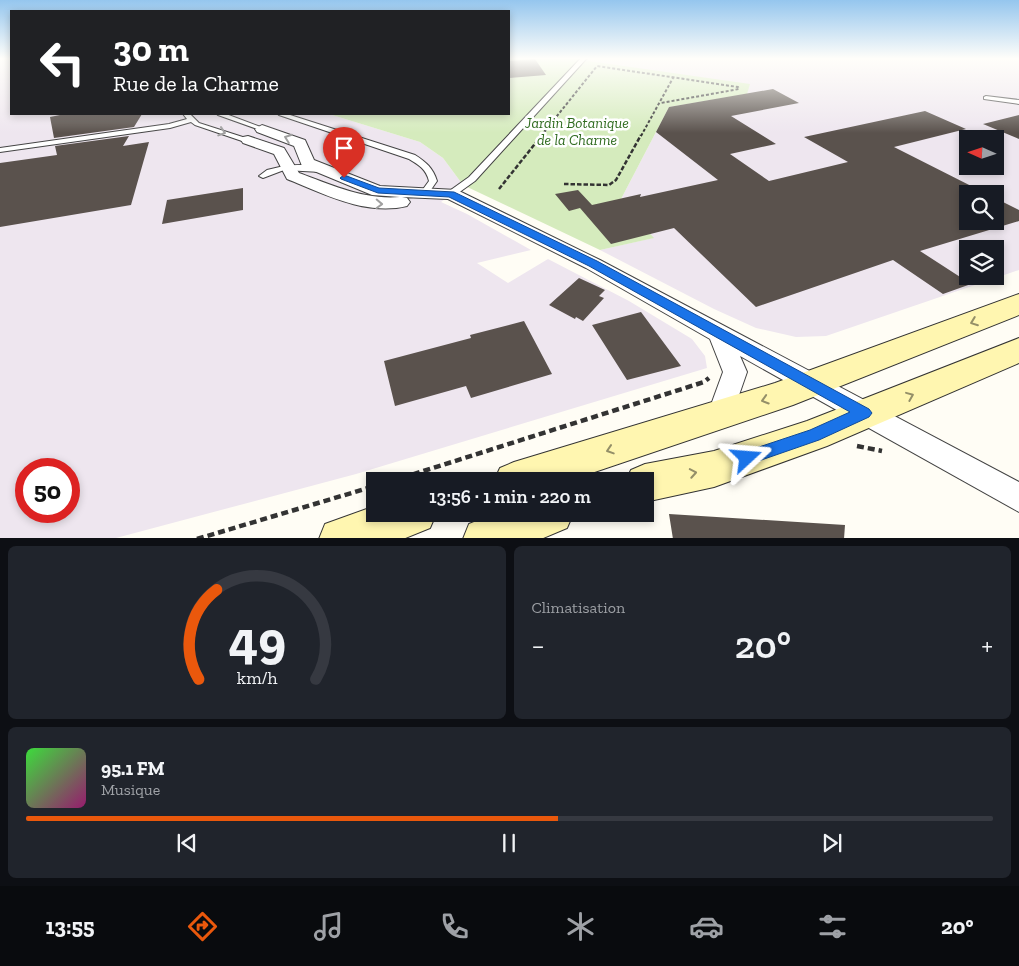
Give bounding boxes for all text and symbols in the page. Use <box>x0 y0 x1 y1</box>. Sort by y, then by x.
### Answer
text: 30 m <box>113 28 189 70</box>
icon: left <box>30 30 95 95</box>
text: Rue de la Charme <box>113 70 279 97</box>
park label: Jardin Botanique de la Charme <box>524 114 629 149</box>
one-way arrow <box>218 127 226 137</box>
pin <box>323 127 365 178</box>
north arrow <box>959 130 1004 175</box>
map controls <box>959 130 1004 285</box>
one-way arrow <box>284 134 293 144</box>
icon: arrive <box>330 134 358 162</box>
button: search <box>959 185 1004 230</box>
one-way arrow <box>376 199 384 209</box>
button: layers <box>959 240 1004 285</box>
one-way arrow <box>970 316 978 326</box>
one-way arrow <box>905 391 914 402</box>
one-way arrow <box>761 394 769 404</box>
position arrow <box>720 431 772 483</box>
one-way arrow <box>606 444 615 454</box>
speed limit sign: 50 <box>15 458 80 523</box>
one-way arrow <box>688 469 697 479</box>
text: 13:56 · 1 min · 220 m <box>429 485 591 508</box>
text: Climatisation <box>532 598 625 617</box>
text: 49 <box>228 609 285 671</box>
text: 20° <box>735 622 791 668</box>
text: − <box>532 629 545 662</box>
text: + <box>981 629 993 662</box>
text: km/h <box>236 667 277 689</box>
text: 95.1 FM <box>101 757 165 780</box>
text: Musique <box>101 780 160 799</box>
icon: previous <box>173 829 201 857</box>
icon: pause <box>495 829 523 857</box>
icon: next <box>818 829 846 857</box>
icon: directions <box>185 909 220 944</box>
icon: music <box>311 909 346 944</box>
icon: phone <box>437 909 472 944</box>
icon: climate <box>563 909 598 944</box>
icon: car <box>689 909 724 944</box>
icon: filters <box>815 909 850 944</box>
text: 13:55 <box>45 913 95 940</box>
text: 20° <box>941 913 973 940</box>

